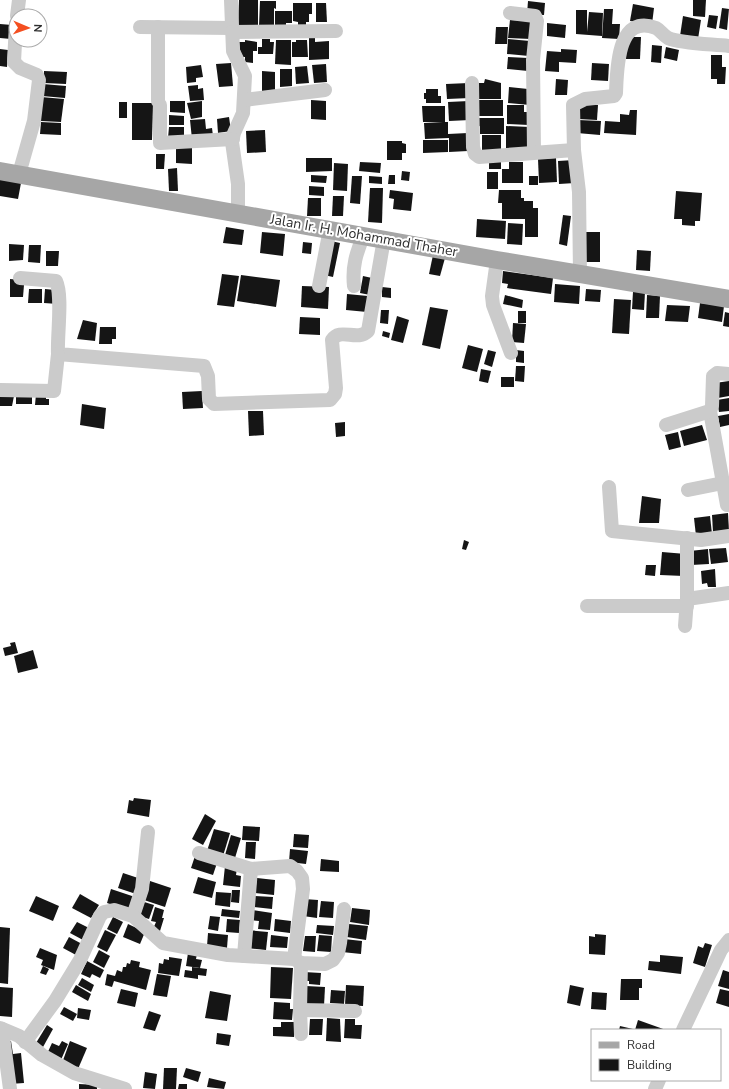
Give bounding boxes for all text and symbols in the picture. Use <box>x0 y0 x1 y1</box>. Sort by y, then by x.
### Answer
north arrow <box>8 8 48 48</box>
text: N <box>30 24 45 33</box>
street label: Jalan Ir. H. Mohammad Thaher <box>268 209 459 261</box>
legend <box>591 1029 721 1081</box>
text: Road <box>627 1037 655 1053</box>
text: Building <box>627 1057 672 1073</box>

